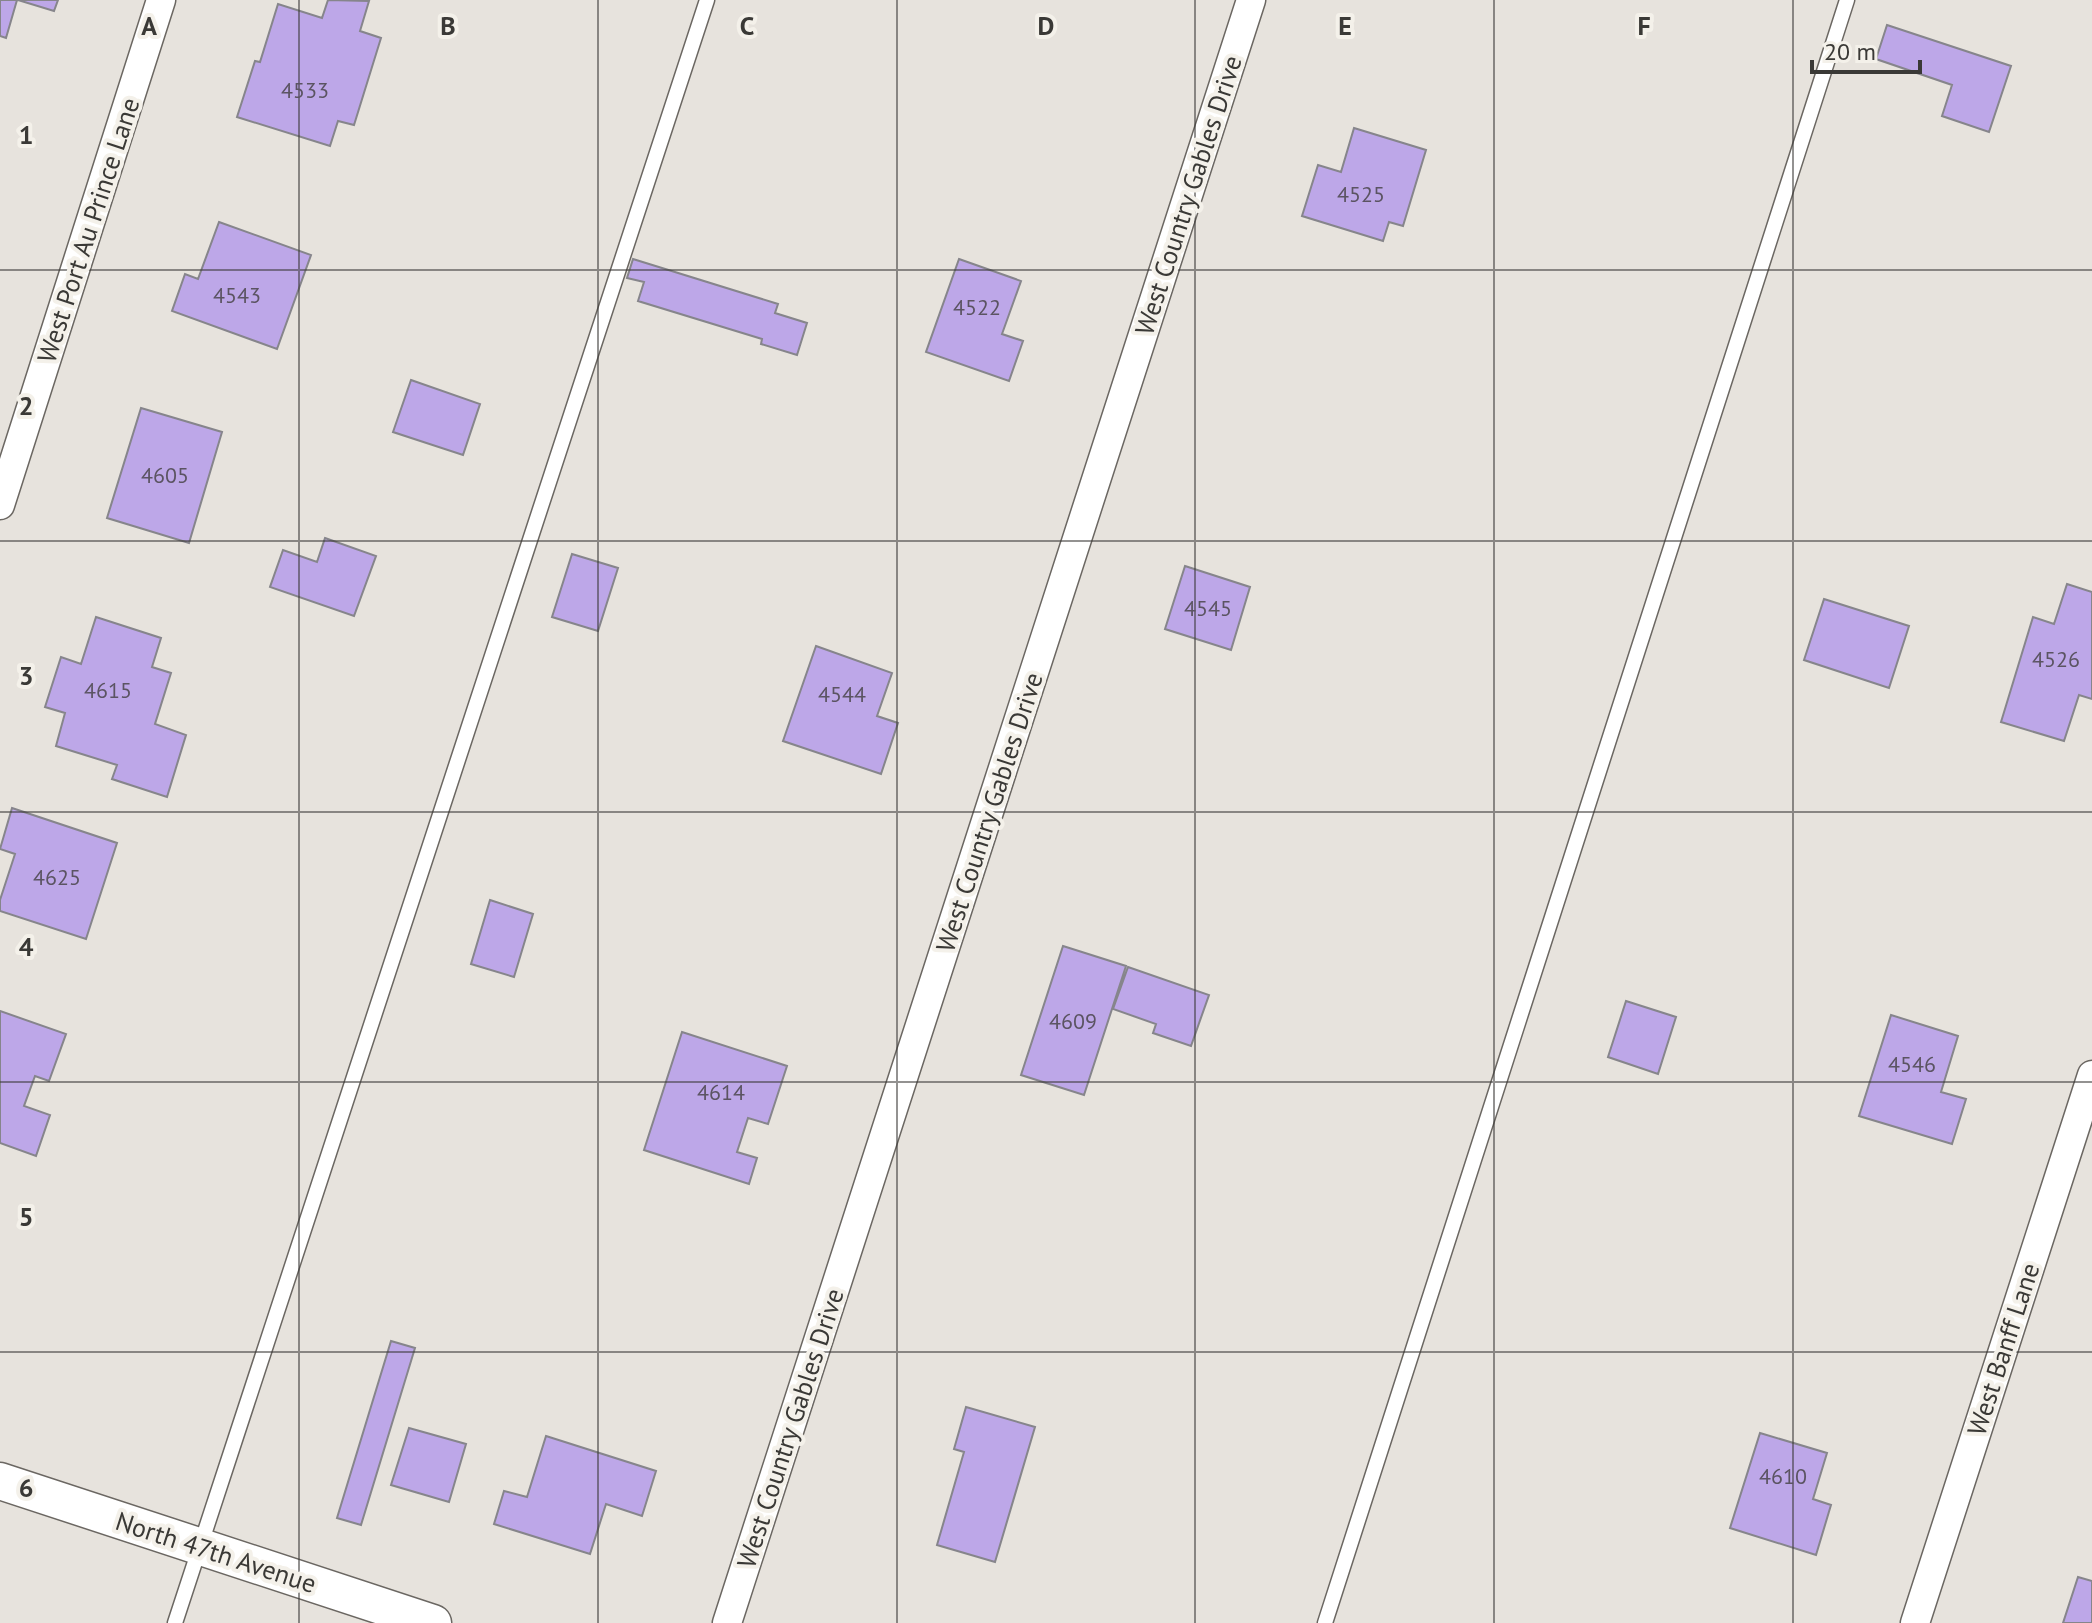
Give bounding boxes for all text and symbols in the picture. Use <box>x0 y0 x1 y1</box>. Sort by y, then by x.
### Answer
text: A <box>141 9 157 42</box>
text: B <box>440 9 456 42</box>
text: C <box>740 9 754 42</box>
text: D <box>1038 9 1054 42</box>
text: E <box>1338 9 1352 42</box>
text: F <box>1637 9 1651 42</box>
scale bar <box>1812 24 1920 74</box>
text: 20 m <box>1824 36 1876 67</box>
street label: West Country Gables Drive <box>1127 51 1249 339</box>
house number: 4533 <box>281 76 329 104</box>
street label: West Port Au Prince Lane <box>30 93 146 367</box>
text: 1 <box>19 118 33 151</box>
house number: 4525 <box>1337 180 1385 208</box>
house number: 4543 <box>213 281 261 309</box>
house number: 4522 <box>953 293 1001 321</box>
text: 2 <box>19 389 33 422</box>
house number: 4605 <box>141 461 189 489</box>
house number: 4545 <box>1184 594 1232 622</box>
house number: 4526 <box>2032 645 2080 673</box>
text: 3 <box>19 659 33 692</box>
street label: West Country Gables Drive <box>928 668 1050 956</box>
house number: 4615 <box>84 676 132 704</box>
house number: 4544 <box>818 680 866 708</box>
house number: 4625 <box>33 863 81 891</box>
text: 4 <box>19 930 34 963</box>
house number: 4609 <box>1049 1007 1097 1035</box>
house number: 4546 <box>1888 1050 1936 1078</box>
house number: 4614 <box>697 1078 745 1106</box>
text: 5 <box>19 1200 33 1233</box>
street label: West Banff Lane <box>1960 1259 2046 1439</box>
street label: West Country Gables Drive <box>729 1284 851 1572</box>
house number: 4610 <box>1759 1462 1807 1490</box>
text: 6 <box>19 1471 33 1504</box>
street label: North 47th Avenue <box>111 1504 321 1600</box>

